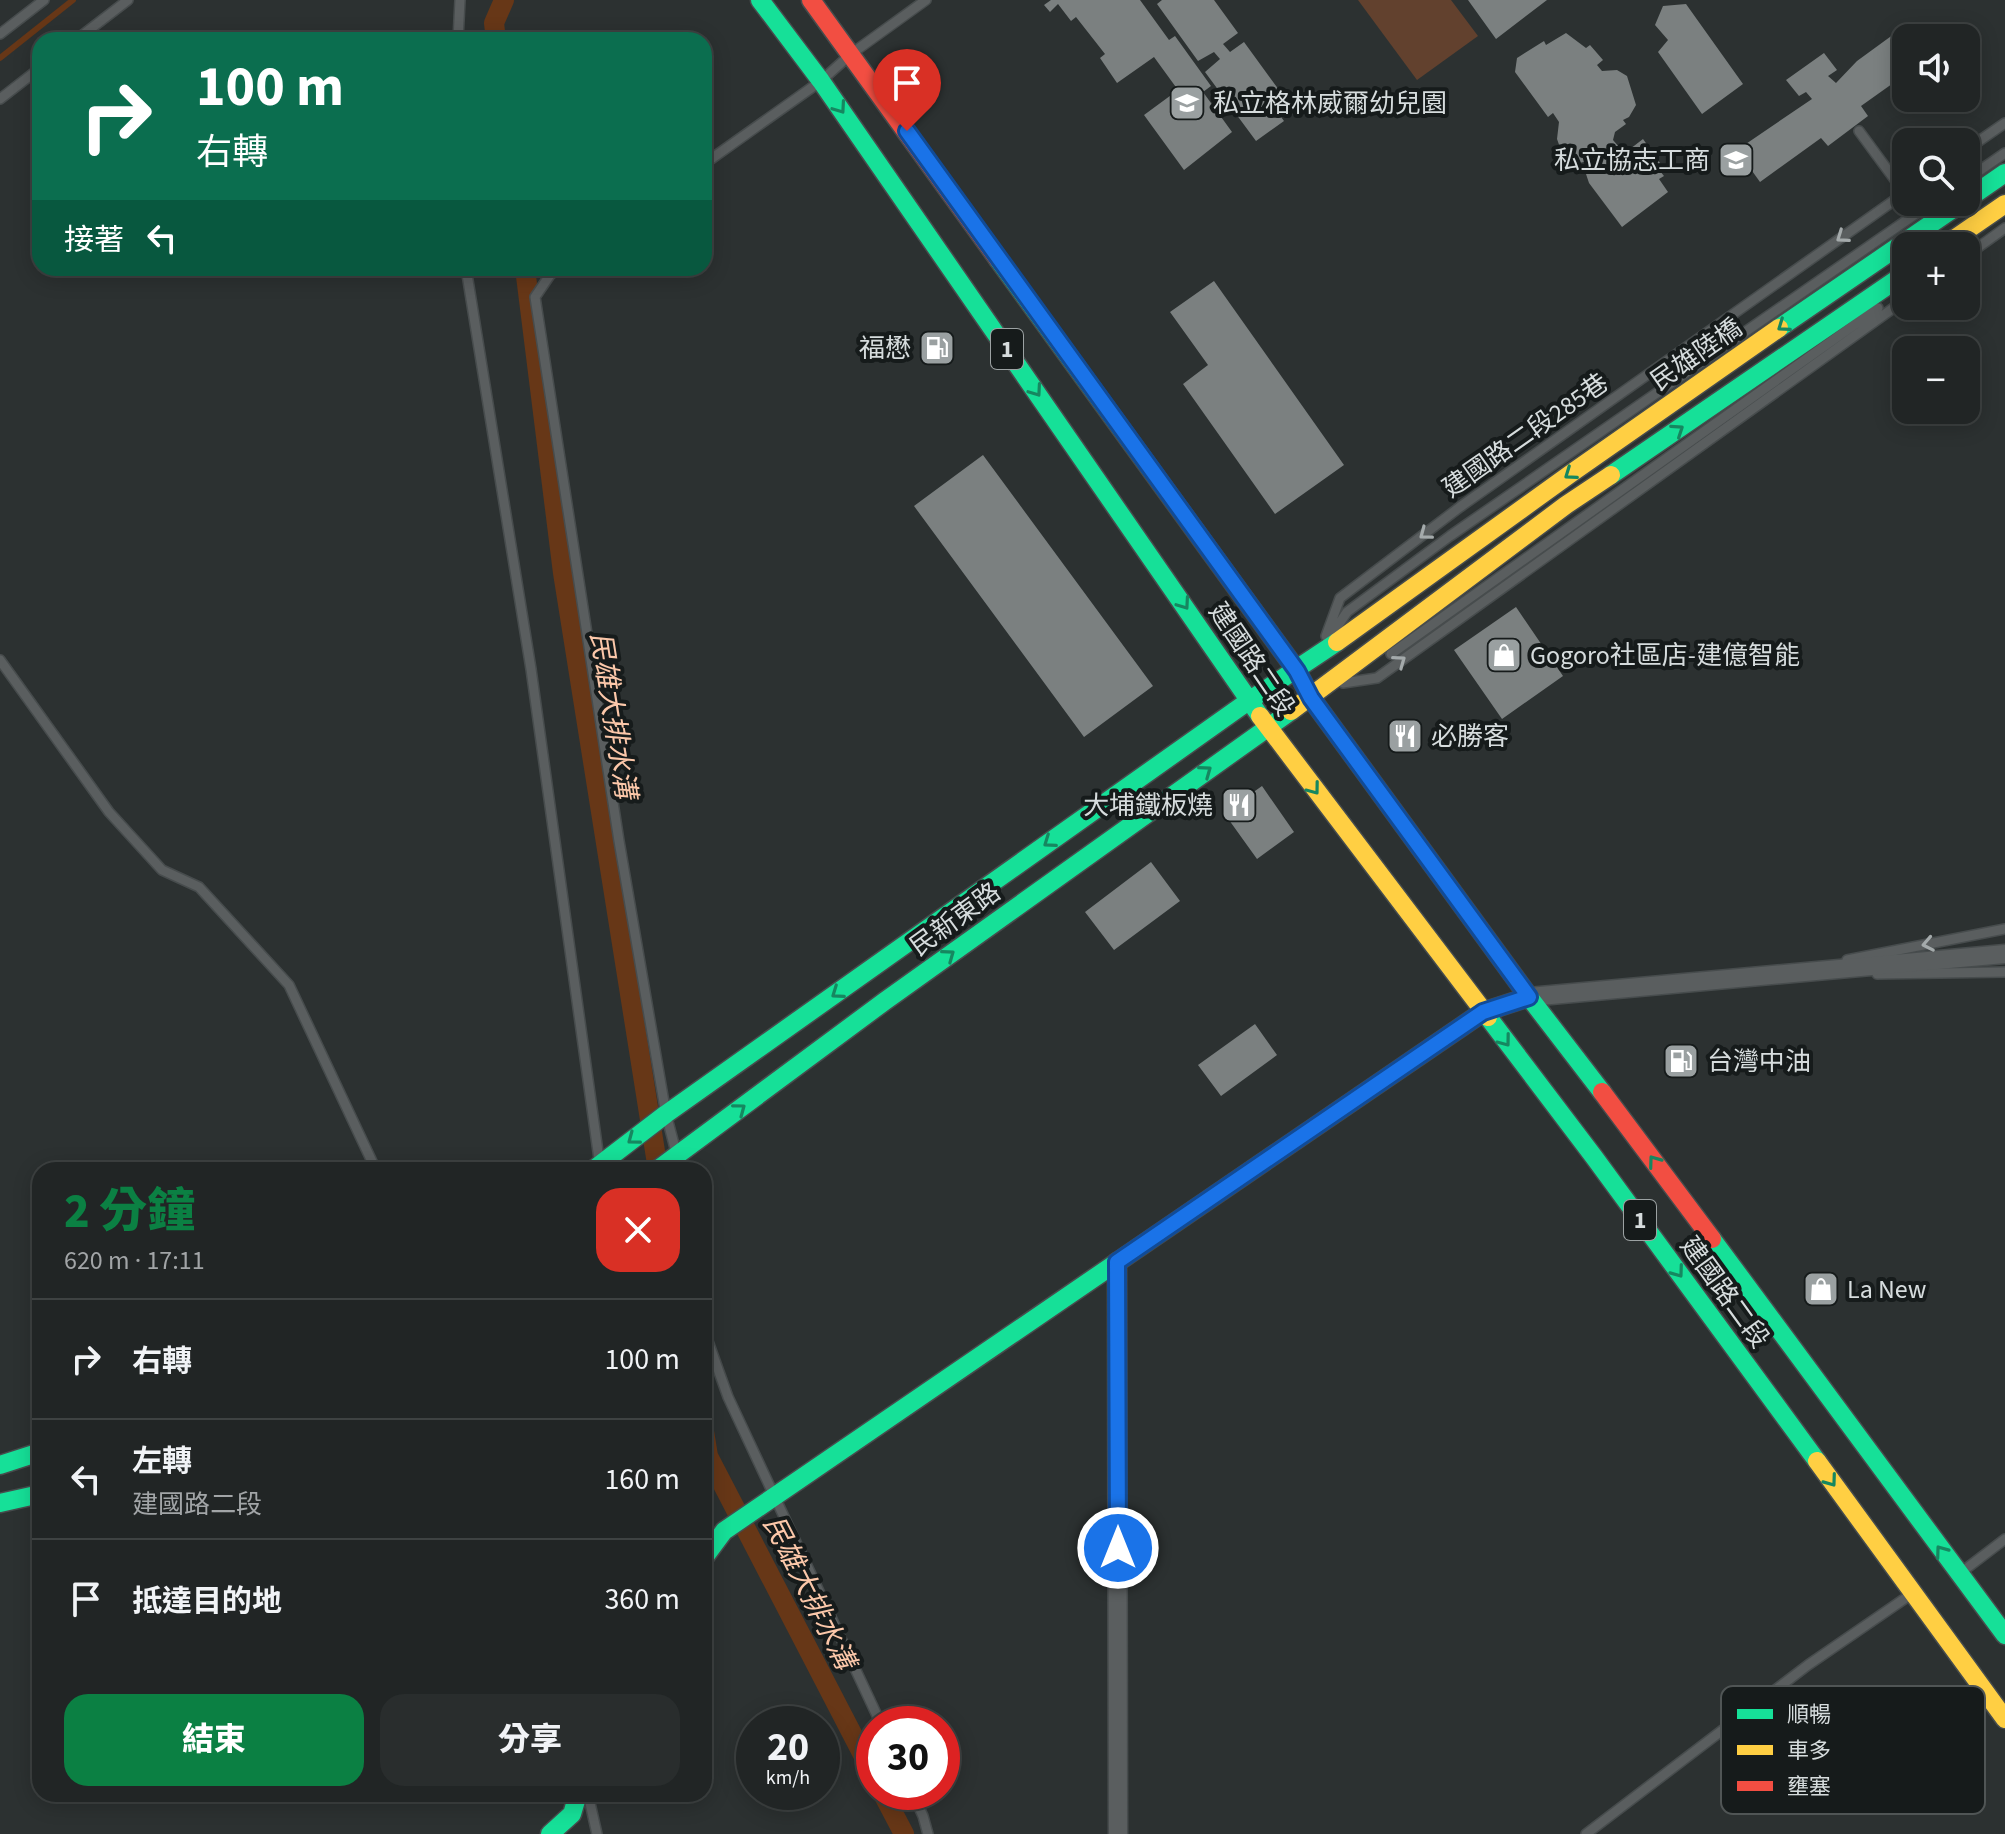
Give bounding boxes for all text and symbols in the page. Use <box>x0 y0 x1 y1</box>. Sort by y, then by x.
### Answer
map controls <box>1892 24 1980 424</box>
button: sound <box>1892 24 1980 112</box>
text: 100 m <box>196 48 344 127</box>
pin <box>873 49 941 131</box>
icon: arrive <box>885 61 929 105</box>
icon: right <box>64 64 168 168</box>
school or university icon: 私立格林威爾幼兒園 <box>1168 84 1206 122</box>
place label: 私立格林威爾幼兒園 <box>1213 85 1447 122</box>
one-way arrow <box>830 99 845 113</box>
text: 右轉 <box>196 127 268 178</box>
button: search <box>1892 128 1980 216</box>
school or university icon: 私立協志工商 <box>1717 141 1755 179</box>
place label: 私立協志工商 <box>1554 142 1710 179</box>
icon: left <box>140 216 184 260</box>
text: 接著 <box>64 219 124 262</box>
one-way arrow <box>1837 227 1851 242</box>
button: + <box>1892 232 1980 320</box>
street label: 民雄陸橋 <box>1643 309 1750 399</box>
one-way arrow <box>1778 316 1792 331</box>
fuel station icon: 福懋 <box>918 329 956 367</box>
road number: 1 <box>991 329 1023 369</box>
place label: 福懋 <box>859 330 911 367</box>
button: − <box>1892 336 1980 424</box>
street label: 建國路二段285巷 <box>1435 364 1616 506</box>
one-way arrow <box>1026 382 1041 396</box>
one-way arrow <box>1670 425 1684 440</box>
one-way arrow <box>1564 464 1578 479</box>
one-way arrow <box>1419 524 1434 538</box>
street label: 建國路二段 <box>1200 595 1303 724</box>
one-way arrow <box>1174 596 1189 610</box>
water label: 民雄大排水溝 <box>580 629 647 805</box>
shop icon: Gogoro社區店-建億智能 <box>1485 636 1523 674</box>
place label: Gogoro社區店-建億智能 <box>1530 637 1800 674</box>
one-way arrow <box>1391 657 1405 671</box>
restaurant icon: 必勝客 <box>1386 717 1424 755</box>
place label: 必勝客 <box>1431 718 1509 755</box>
one-way arrow <box>1197 766 1212 781</box>
one-way arrow <box>1304 781 1318 795</box>
restaurant icon: 大埔鐵板燒 <box>1220 786 1258 824</box>
place label: 大埔鐵板燒 <box>1083 787 1213 824</box>
one-way arrow <box>1044 832 1058 847</box>
street label: 民新東路 <box>902 874 1008 965</box>
one-way arrow <box>1922 935 1935 952</box>
one-way arrow <box>941 950 955 965</box>
one-way arrow <box>832 983 846 998</box>
one-way arrow <box>1496 1032 1510 1047</box>
fuel station icon: 台灣中油 <box>1662 1042 1700 1080</box>
place label: 台灣中油 <box>1707 1043 1811 1080</box>
one-way arrow <box>731 1104 745 1119</box>
one-way arrow <box>627 1130 642 1144</box>
one-way arrow <box>1649 1155 1663 1170</box>
text: 2 分鐘 <box>64 1178 195 1246</box>
button: close <box>596 1188 680 1272</box>
road number: 1 <box>1624 1200 1656 1240</box>
street label: 建國路二段 <box>1671 1229 1778 1356</box>
text: 620 m · 17:11 <box>64 1242 205 1279</box>
one-way arrow <box>1668 1263 1682 1277</box>
shop icon: La New <box>1802 1270 1840 1308</box>
place label: La New <box>1847 1271 1927 1308</box>
icon: right <box>64 1337 108 1381</box>
text: 100 m <box>604 1338 680 1381</box>
text: 右轉 <box>132 1340 192 1383</box>
text: 左轉 <box>132 1440 192 1483</box>
icon: left <box>64 1457 108 1501</box>
text: 160 m <box>604 1458 680 1501</box>
one-way arrow <box>1821 1473 1836 1487</box>
text: 建國路二段 <box>132 1486 262 1523</box>
position arrow <box>1076 1506 1160 1590</box>
water label: 民雄大排水溝 <box>753 1509 867 1680</box>
one-way arrow <box>1936 1545 1950 1560</box>
icon: arrive <box>64 1577 108 1621</box>
text: 360 m <box>604 1578 680 1621</box>
text: 抵達目的地 <box>132 1580 282 1623</box>
legend <box>1721 1686 1985 1814</box>
button: 結束 <box>64 1694 364 1786</box>
button: 分享 <box>380 1694 680 1786</box>
text: 順暢 <box>1787 1699 1831 1731</box>
speed limit sign: 30 <box>856 1706 960 1810</box>
text: 20 <box>767 1719 809 1776</box>
text: 車多 <box>1787 1735 1831 1767</box>
text: km/h <box>766 1764 810 1792</box>
text: 壅塞 <box>1787 1771 1831 1803</box>

